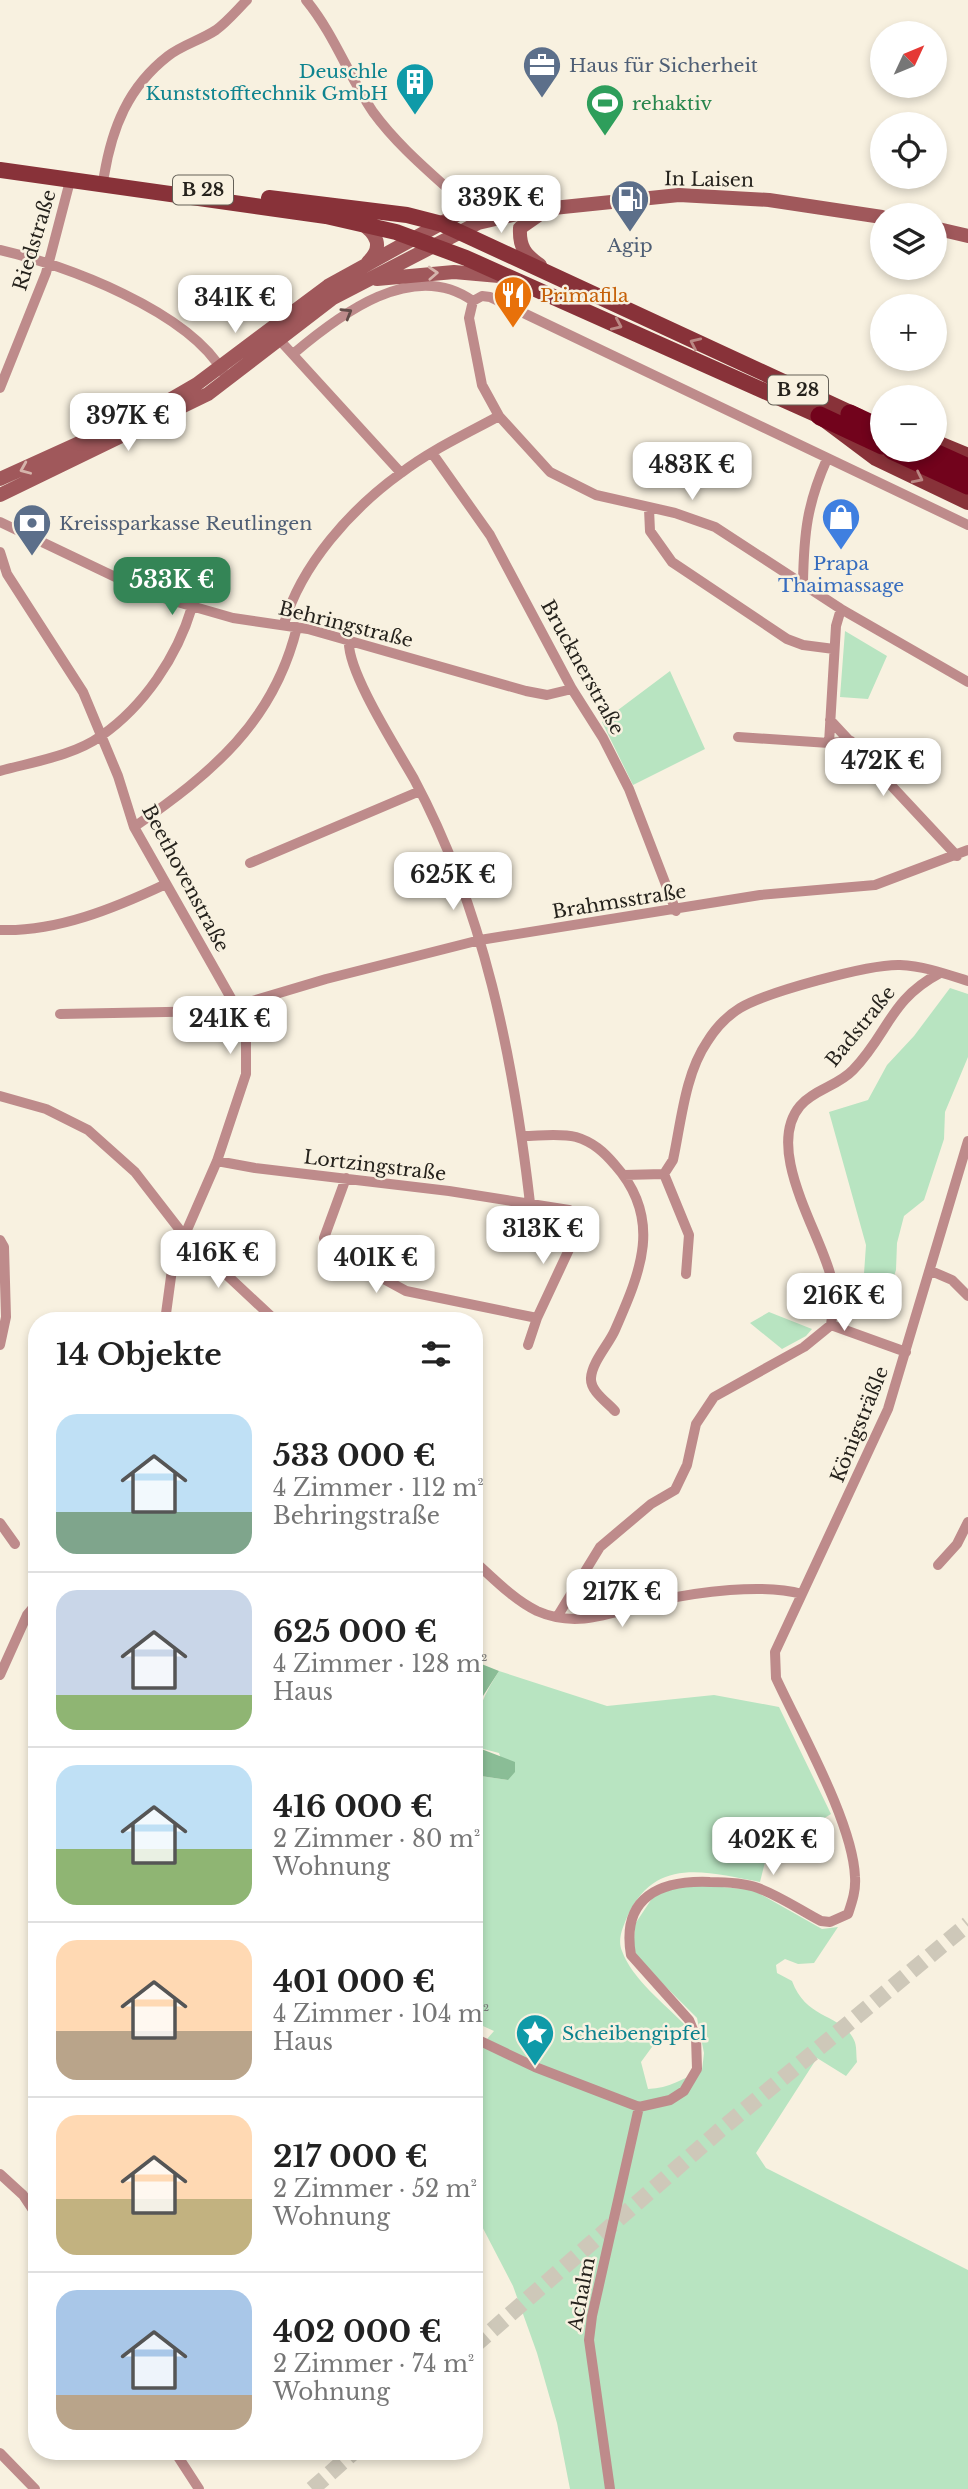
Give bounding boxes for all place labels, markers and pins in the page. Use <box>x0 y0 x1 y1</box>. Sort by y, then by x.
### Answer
office icon: Haus für Sicherheit <box>521 44 563 99</box>
place label: Haus für Sicherheit <box>569 54 759 77</box>
place label: Deuschle Kunststofftechnik GmbH <box>145 60 388 105</box>
building icon: Deuschle Kunststofftechnik GmbH <box>394 61 436 116</box>
sports icon: rehaktiv <box>584 82 626 137</box>
place label: rehaktiv <box>632 92 713 115</box>
pin: 339K € <box>444 176 558 235</box>
fuel station icon: Agip <box>609 178 651 233</box>
place label: Agip <box>606 234 653 257</box>
restaurant icon: Primafila <box>492 274 534 329</box>
pin: 341K € <box>178 276 292 335</box>
place label: Primafila <box>540 284 629 307</box>
pin: 397K € <box>71 393 185 453</box>
pin: 483K € <box>635 442 749 502</box>
shop icon: Prapa Thaimassage <box>820 496 862 551</box>
bank icon: Kreissparkasse Reutlingen <box>11 502 53 557</box>
place label: Kreissparkasse Reutlingen <box>59 512 312 535</box>
place label: Prapa Thaimassage <box>778 552 904 597</box>
pin: 533K € <box>115 558 229 617</box>
pin: 472K € <box>826 738 940 798</box>
pin: 625K € <box>396 852 510 912</box>
pin: 241K € <box>173 996 287 1056</box>
pin: 313K € <box>486 1206 600 1266</box>
pin: 416K € <box>161 1230 275 1290</box>
pin: 401K € <box>319 1236 433 1295</box>
pin: 216K € <box>787 1274 901 1333</box>
pin: 217K € <box>565 1570 679 1629</box>
pin: 402K € <box>716 1818 830 1877</box>
place icon: Scheibengipfel <box>514 2012 556 2067</box>
place label: Scheibengipfel <box>562 2022 707 2045</box>

